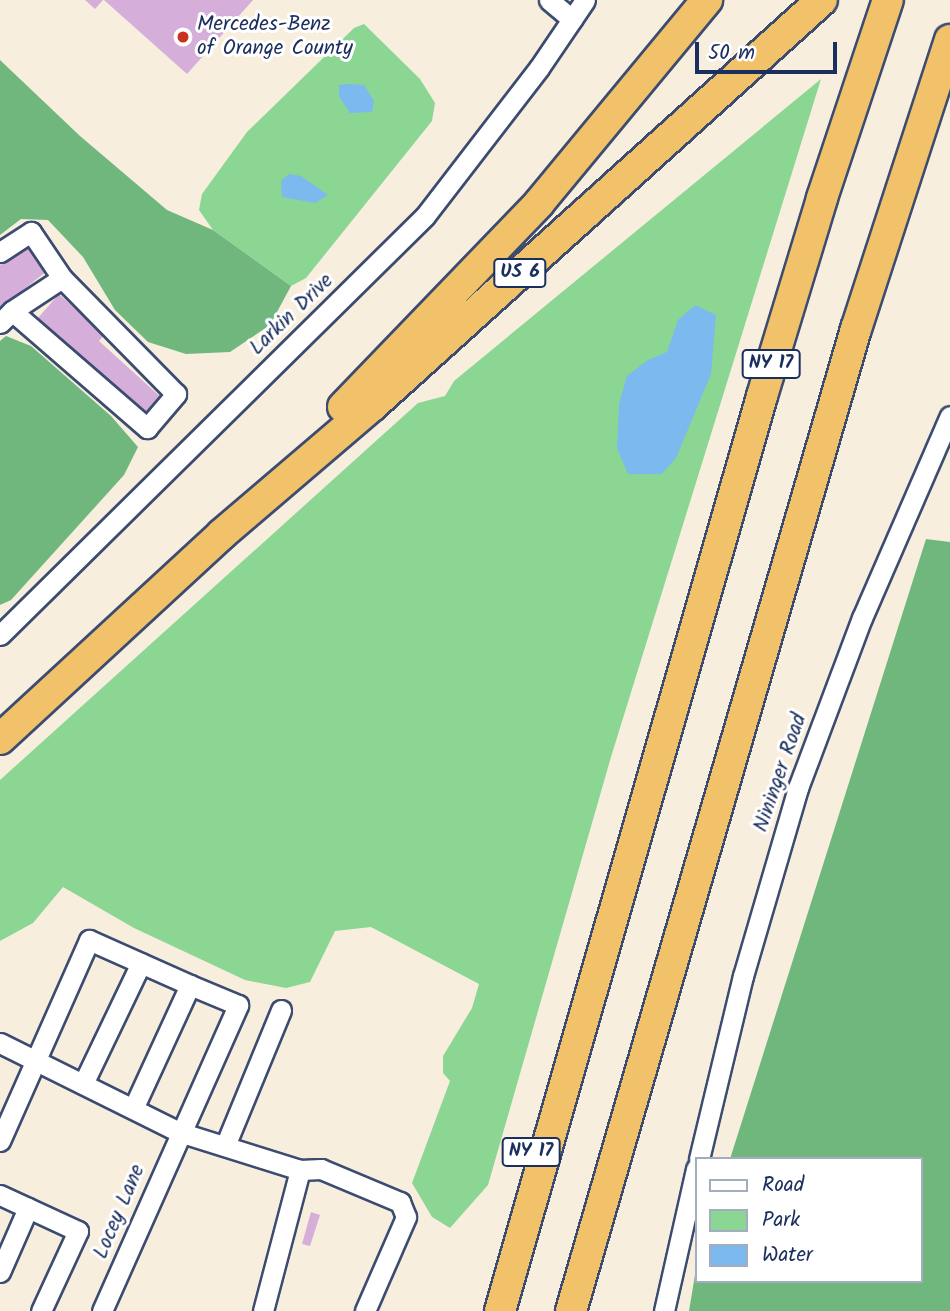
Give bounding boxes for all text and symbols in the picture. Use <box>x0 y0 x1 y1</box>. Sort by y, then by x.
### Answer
place label: Mercedes-Benz of Orange County <box>197 12 353 62</box>
scale bar <box>698 28 840 72</box>
marker: Mercedes-Benz of Orange County <box>175 29 191 45</box>
text: 50 m <box>708 37 755 70</box>
road number: US 6 <box>492 258 548 288</box>
street label: Larkin Drive <box>245 269 339 361</box>
road number: NY 17 <box>741 348 801 380</box>
street label: Nininger Road <box>749 711 813 835</box>
road number: NY 17 <box>501 1136 561 1168</box>
legend <box>694 1157 922 1283</box>
street label: Locey Lane <box>89 1161 151 1263</box>
text: Road <box>762 1169 804 1202</box>
text: Park <box>762 1204 800 1237</box>
text: Water <box>762 1239 813 1272</box>

